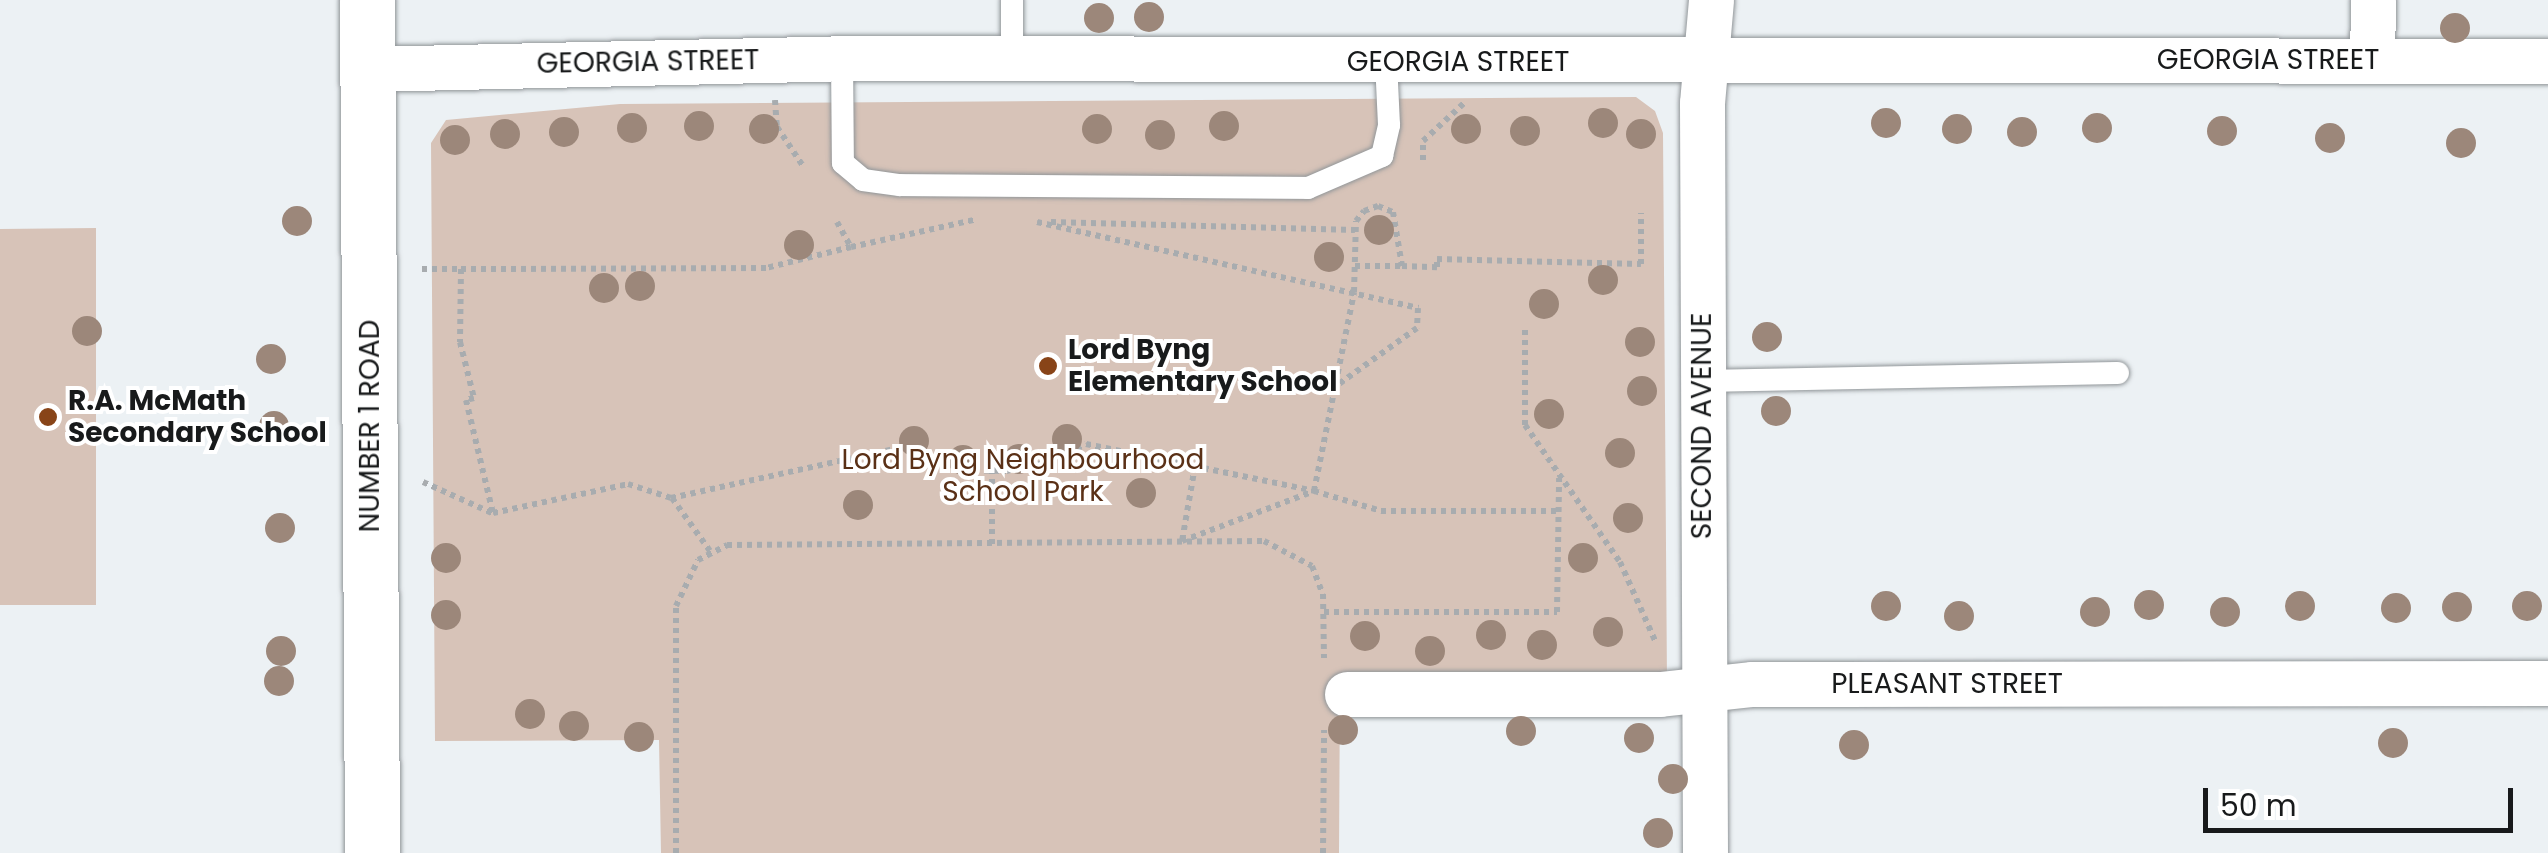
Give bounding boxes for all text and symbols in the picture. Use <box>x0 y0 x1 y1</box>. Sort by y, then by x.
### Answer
street label: GEORGIA STREET <box>536 43 760 81</box>
street label: GEORGIA STREET <box>2157 43 2379 77</box>
street label: GEORGIA STREET <box>1347 45 1569 79</box>
street label: SECOND AVENUE <box>1685 313 1719 539</box>
street label: NUMBER 1 ROAD <box>353 320 387 532</box>
place label: Lord Byng Elementary School <box>1068 333 1337 399</box>
marker: Lord Byng Elementary School <box>1037 355 1059 377</box>
place label: R.A. McMath Secondary School <box>68 384 327 450</box>
marker: R.A. McMath Secondary School <box>37 406 59 428</box>
park label: Lord Byng Neighbourhood School Park <box>842 443 1204 509</box>
street label: PLEASANT STREET <box>1831 667 2063 701</box>
scale bar <box>2208 768 2518 830</box>
text: 50 m <box>2220 784 2297 827</box>

